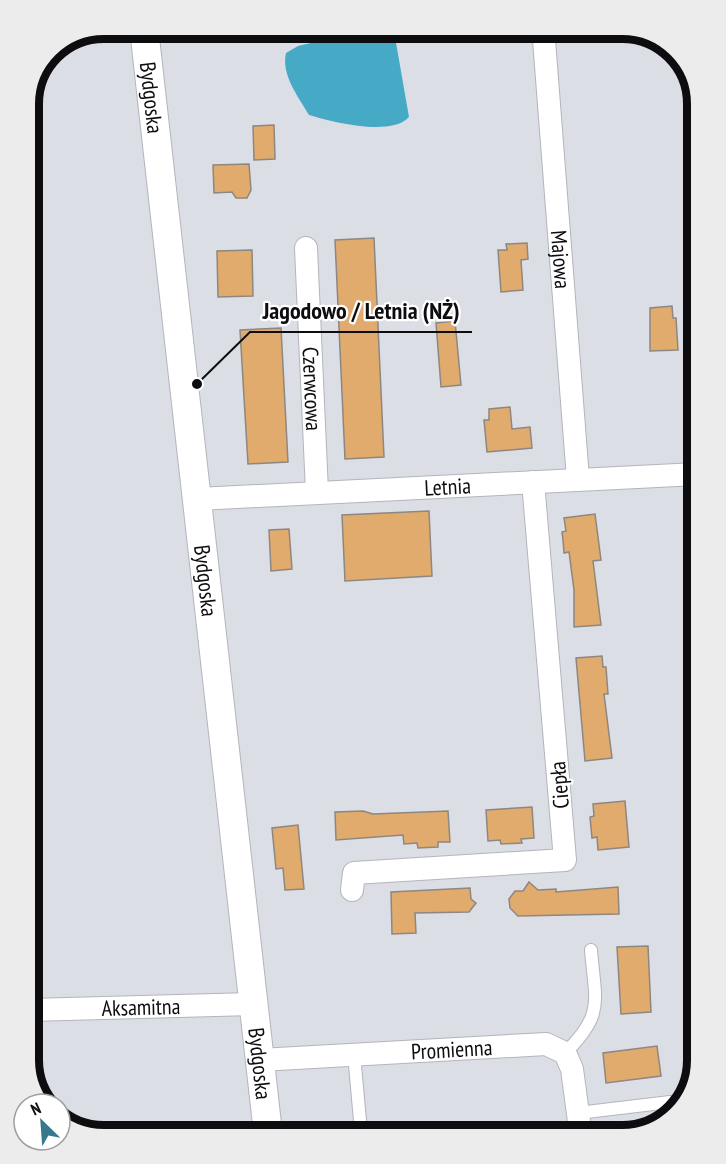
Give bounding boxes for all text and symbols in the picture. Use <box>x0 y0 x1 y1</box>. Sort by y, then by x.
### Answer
street label: Bydgoska <box>134 60 170 135</box>
street label: Majowa <box>545 229 577 290</box>
callout: Jagodowo / Letnia (NŻ) <box>250 290 472 332</box>
text: Jagodowo / Letnia (NŻ) <box>261 295 460 326</box>
street label: Czerwcowa <box>296 346 328 431</box>
street label: Letnia <box>424 471 472 502</box>
street label: Bydgoska <box>188 543 224 618</box>
street label: Ciepła <box>543 760 575 810</box>
street label: Aksamitna <box>101 992 181 1022</box>
street label: Bydgoska <box>242 1026 278 1101</box>
street label: Promienna <box>410 1033 493 1066</box>
north arrow <box>12 1092 72 1152</box>
text: N <box>28 1098 44 1119</box>

